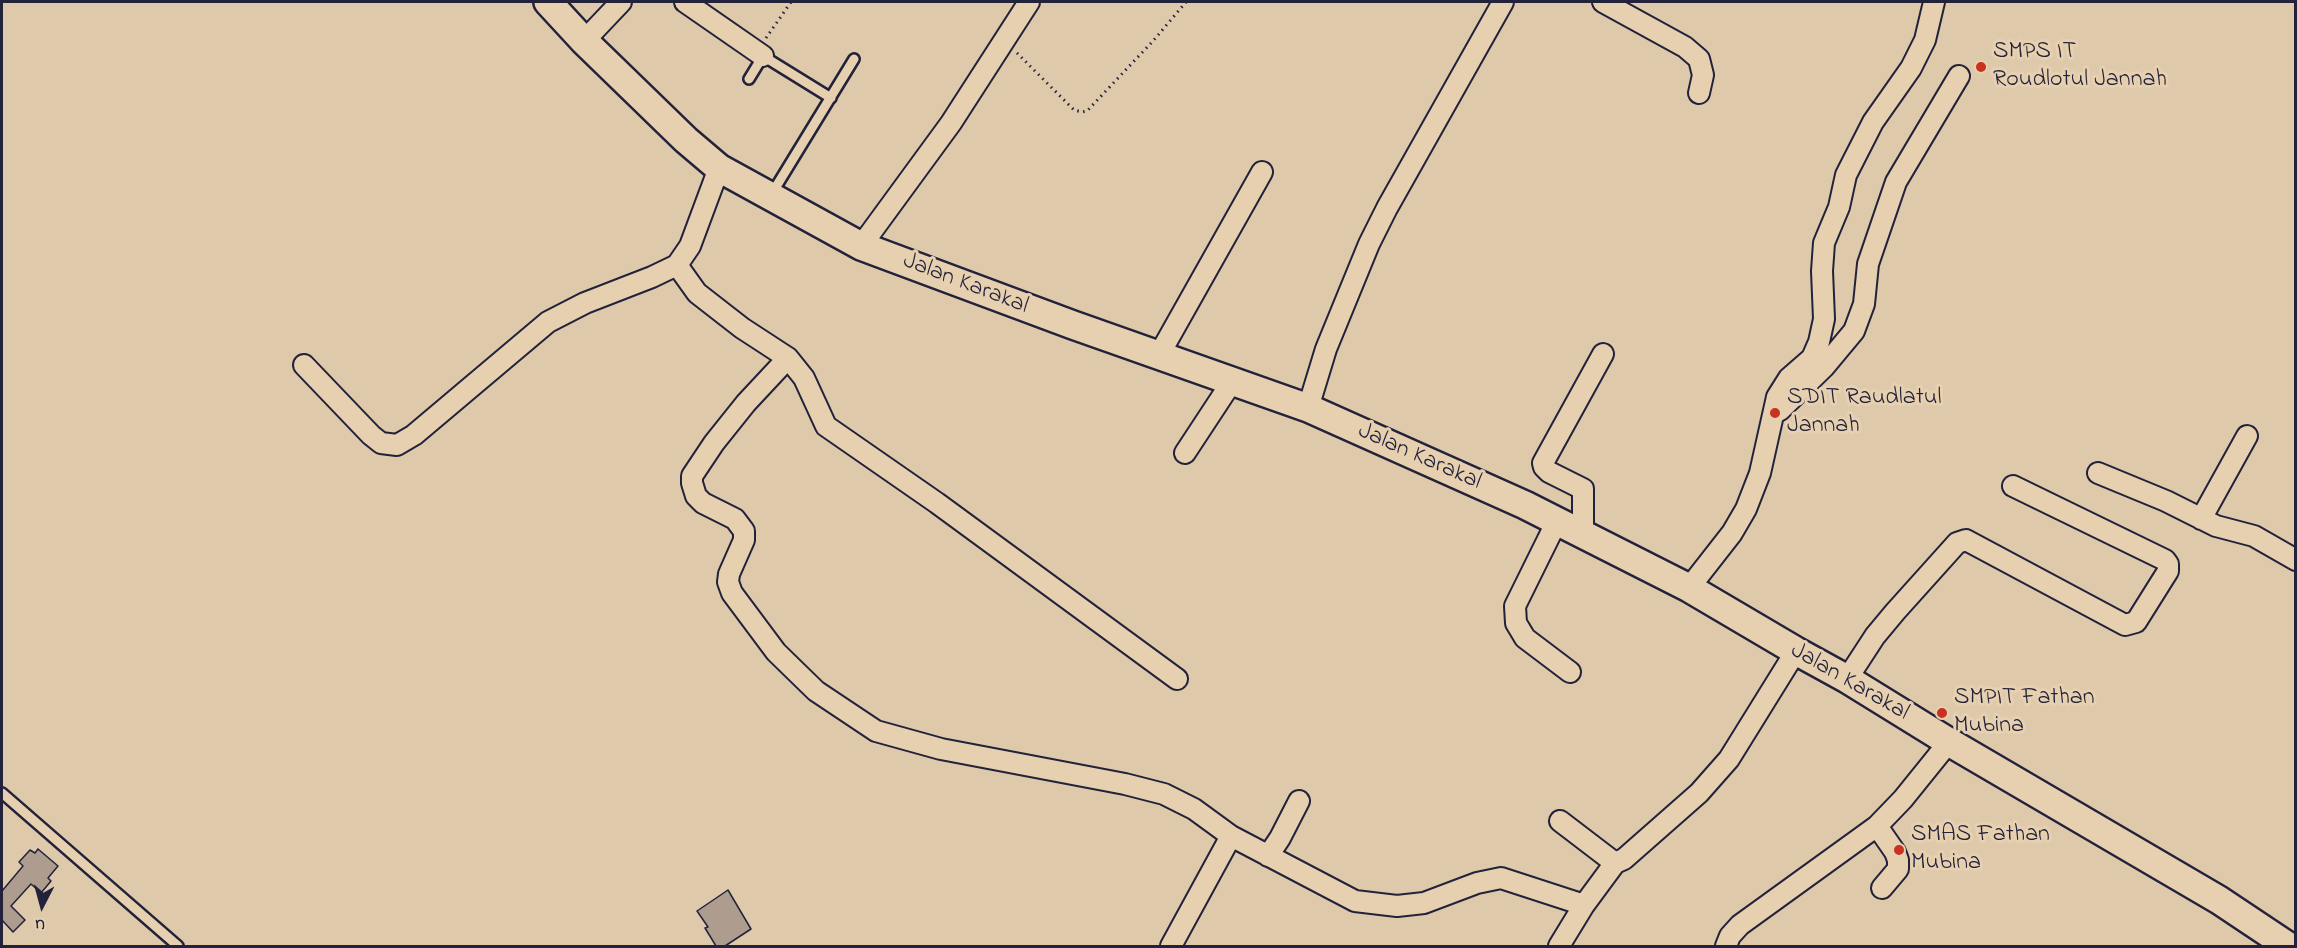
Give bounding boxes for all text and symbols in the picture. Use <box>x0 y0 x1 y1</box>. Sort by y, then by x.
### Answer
place label: SMPS IT Roudlotul Jannah <box>1993 39 2167 95</box>
marker: SMPS IT Roudlotul Jannah <box>1974 60 1988 74</box>
street label: Jalan Karakal <box>898 248 1032 322</box>
place label: SDIT Raudlatul Jannah <box>1787 385 1942 441</box>
marker: SDIT Raudlatul Jannah <box>1768 406 1782 420</box>
street label: Jalan Karakal <box>1353 418 1485 498</box>
street label: Jalan Karakal <box>1785 638 1913 728</box>
place label: SMPIT Fathan Mubina <box>1954 685 2095 741</box>
marker: SMPIT Fathan Mubina <box>1935 706 1949 720</box>
place label: SMAS Fathan Mubina <box>1911 822 2050 878</box>
marker: SMAS Fathan Mubina <box>1892 843 1906 857</box>
north arrow <box>12 876 72 936</box>
text: U <box>34 911 46 936</box>

